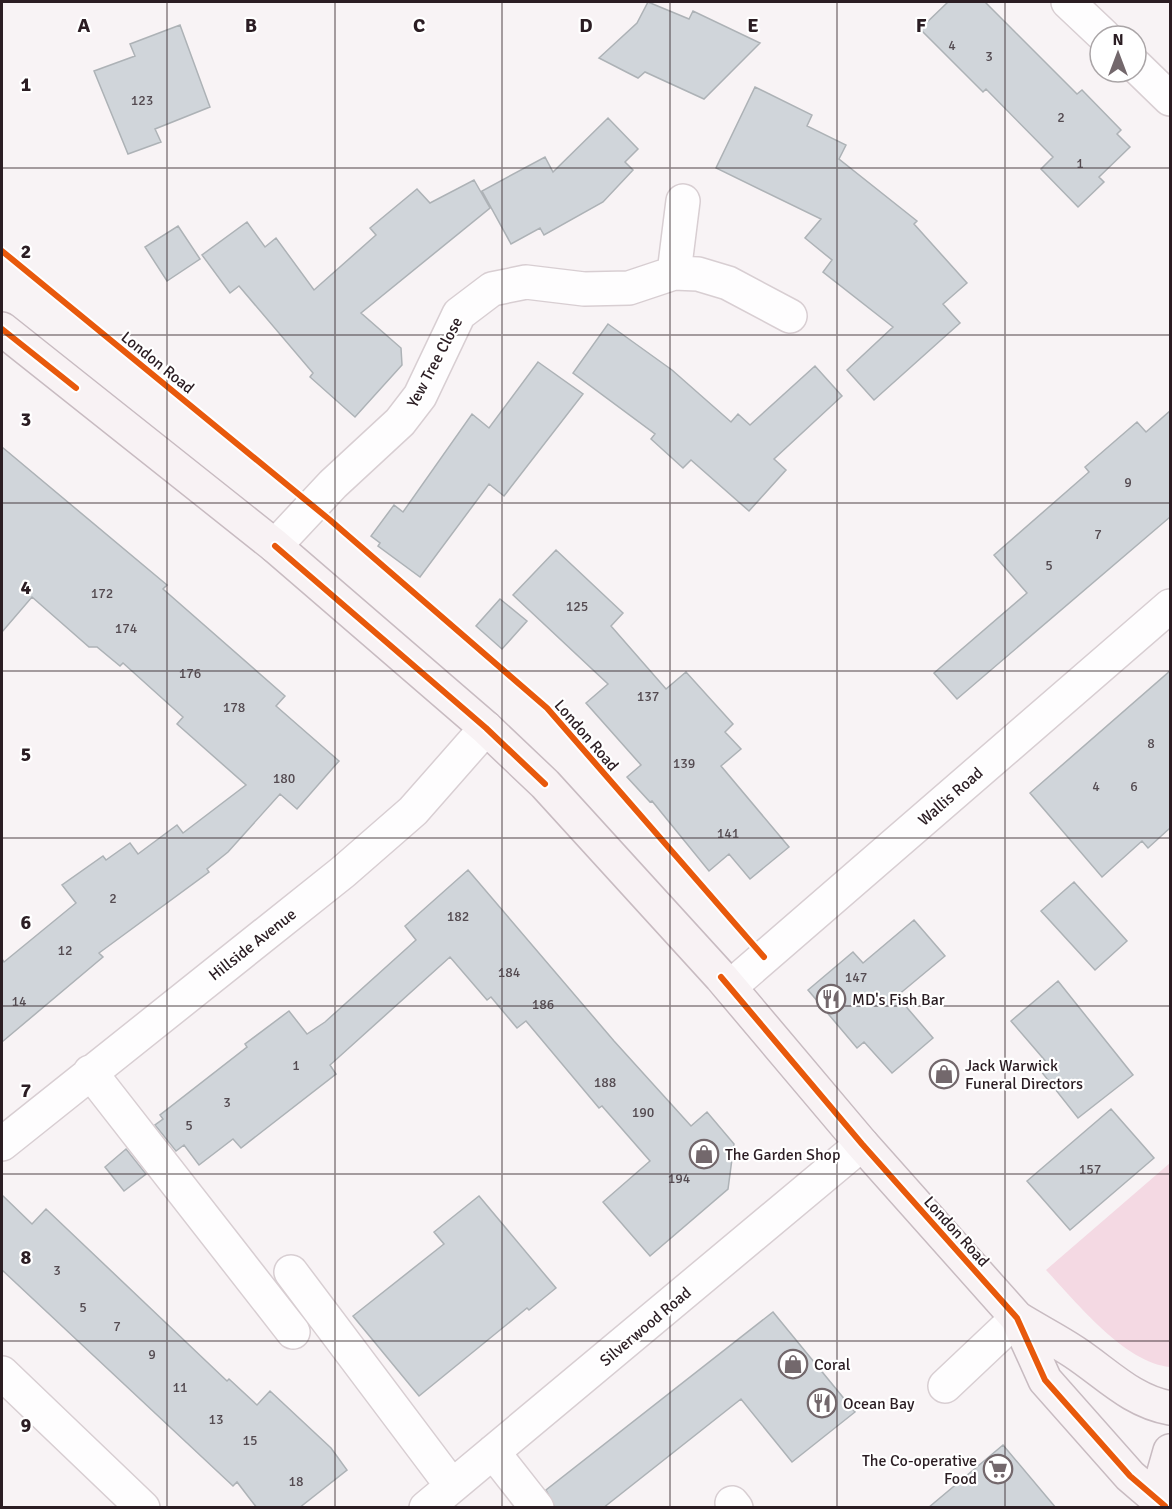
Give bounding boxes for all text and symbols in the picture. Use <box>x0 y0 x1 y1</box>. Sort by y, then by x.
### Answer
text: A <box>78 13 91 38</box>
text: B <box>245 13 257 38</box>
text: C <box>413 13 425 38</box>
text: D <box>579 13 593 38</box>
text: E <box>747 13 759 38</box>
text: F <box>916 13 927 38</box>
north arrow <box>1088 24 1148 84</box>
text: N <box>1112 30 1124 50</box>
house number: 4 <box>948 37 956 54</box>
house number: 3 <box>985 48 993 65</box>
text: 1 <box>21 72 32 97</box>
house number: 123 <box>131 92 153 109</box>
house number: 2 <box>1057 109 1065 126</box>
house number: 1 <box>1076 155 1084 172</box>
text: 2 <box>21 239 31 264</box>
street label: Yew Tree Close <box>403 314 467 411</box>
street label: London Road <box>117 327 198 398</box>
text: 3 <box>21 407 31 432</box>
house number: 9 <box>1124 474 1132 491</box>
house number: 7 <box>1094 526 1102 543</box>
house number: 5 <box>1045 557 1053 574</box>
text: 4 <box>21 575 32 600</box>
house number: 172 <box>91 585 113 602</box>
house number: 125 <box>566 598 588 615</box>
house number: 174 <box>115 620 138 637</box>
house number: 176 <box>179 665 201 682</box>
house number: 137 <box>637 688 659 705</box>
street label: London Road <box>550 696 623 776</box>
house number: 178 <box>223 699 245 716</box>
house number: 8 <box>1147 735 1155 752</box>
text: 5 <box>21 742 31 767</box>
house number: 139 <box>673 755 695 772</box>
street label: Wallis Road <box>914 763 987 830</box>
house number: 180 <box>273 770 295 787</box>
house number: 4 <box>1092 778 1100 795</box>
house number: 6 <box>1130 778 1138 795</box>
house number: 141 <box>717 825 739 842</box>
house number: 2 <box>109 890 117 907</box>
street label: Hillside Avenue <box>205 904 300 985</box>
house number: 182 <box>447 908 469 925</box>
text: 6 <box>21 910 32 935</box>
house number: 12 <box>57 942 73 959</box>
house number: 184 <box>498 964 521 981</box>
house number: 147 <box>845 969 867 986</box>
restaurant icon: MD's Fish Bar <box>815 983 847 1015</box>
place label: MD's Fish Bar <box>852 990 945 1010</box>
house number: 14 <box>11 993 27 1010</box>
house number: 186 <box>532 996 554 1013</box>
place label: Jack Warwick Funeral Directors <box>965 1056 1083 1094</box>
house number: 1 <box>292 1057 300 1074</box>
shop icon: Jack Warwick Funeral Directors <box>928 1058 960 1090</box>
house number: 188 <box>594 1074 616 1091</box>
text: 7 <box>21 1078 32 1103</box>
house number: 3 <box>223 1094 231 1111</box>
house number: 190 <box>632 1104 654 1121</box>
house number: 5 <box>185 1117 193 1134</box>
shop icon: The Garden Shop <box>688 1138 720 1170</box>
place label: The Garden Shop <box>725 1145 840 1165</box>
house number: 157 <box>1079 1161 1101 1178</box>
house number: 194 <box>668 1170 691 1187</box>
street label: London Road <box>919 1192 993 1271</box>
text: 8 <box>21 1245 32 1270</box>
house number: 3 <box>53 1262 61 1279</box>
street label: Silverwood Road <box>596 1283 695 1371</box>
house number: 5 <box>79 1299 87 1316</box>
house number: 7 <box>113 1318 121 1335</box>
house number: 9 <box>148 1346 156 1363</box>
shop icon: Coral <box>777 1348 809 1380</box>
place label: Coral <box>814 1355 851 1375</box>
house number: 11 <box>172 1379 188 1396</box>
restaurant icon: Ocean Bay <box>806 1387 838 1419</box>
place label: Ocean Bay <box>843 1394 915 1414</box>
house number: 13 <box>208 1411 224 1428</box>
text: 9 <box>21 1413 32 1438</box>
house number: 15 <box>242 1432 258 1449</box>
place label: The Co-operative Food <box>862 1451 977 1489</box>
supermarket icon: The Co-operative Food <box>982 1453 1014 1485</box>
house number: 18 <box>288 1473 304 1490</box>

